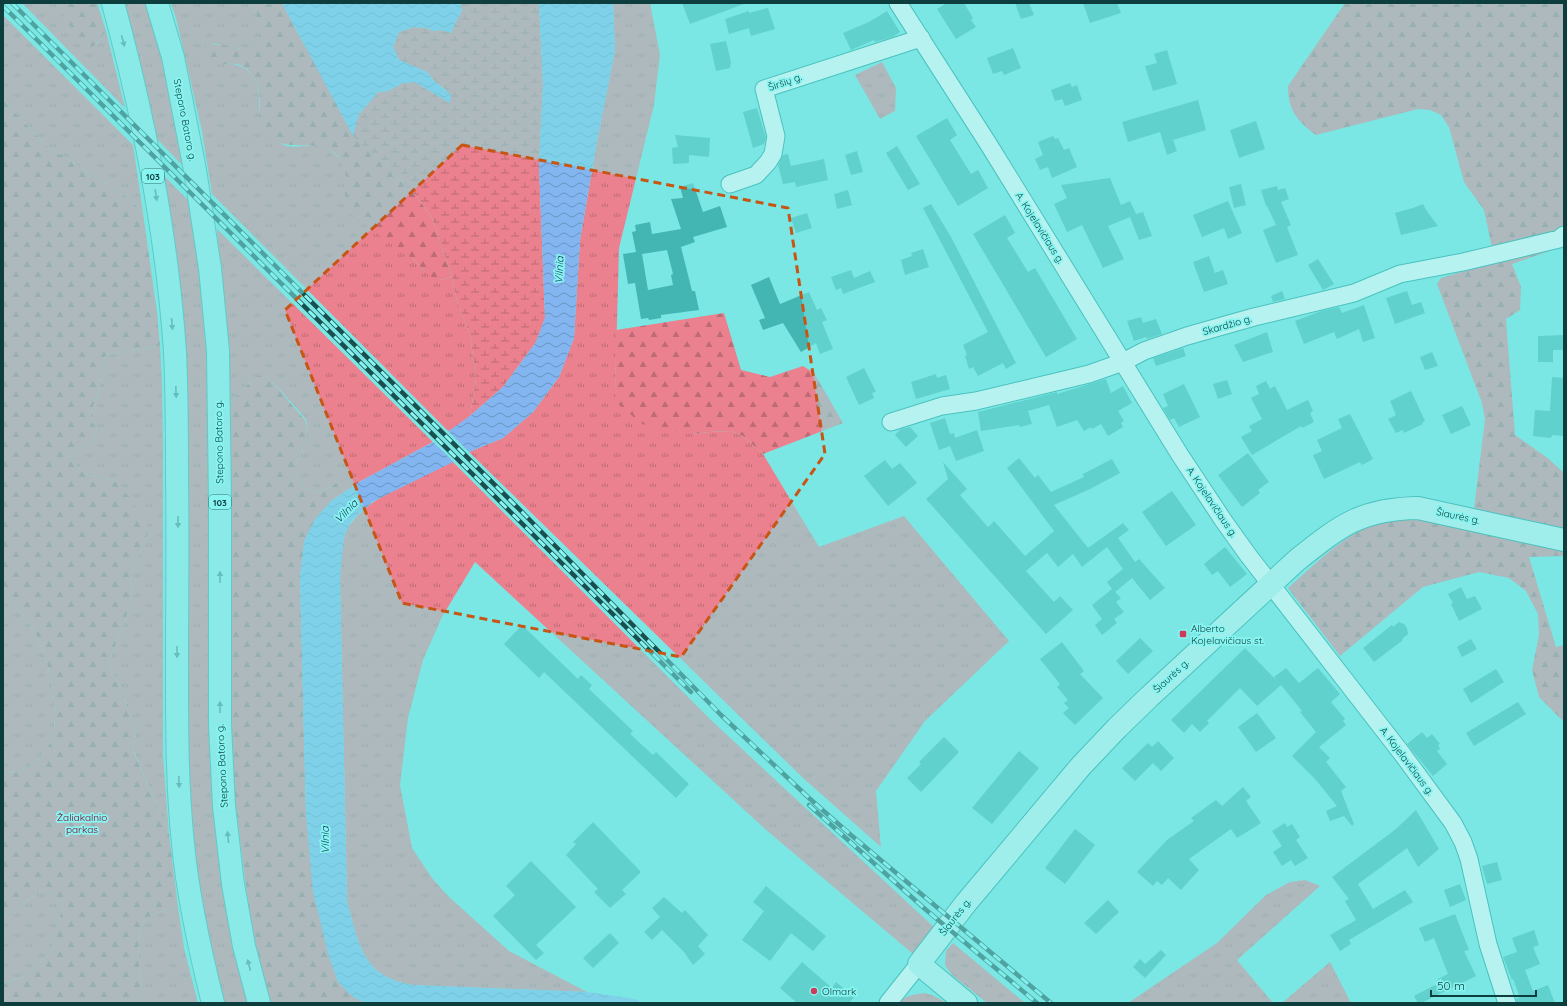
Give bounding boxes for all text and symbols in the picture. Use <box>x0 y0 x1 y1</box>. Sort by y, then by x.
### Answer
one-way arrow <box>120 35 126 47</box>
street label: Širšių g. <box>766 70 804 94</box>
street label: Stepono Batoro g. <box>171 78 199 162</box>
road number: 103 <box>142 169 164 183</box>
one-way arrow <box>153 189 159 201</box>
street label: A. Kojelavičiaus g. <box>1013 190 1067 266</box>
water label: Vilnia <box>552 255 567 284</box>
street label: Skardžio g. <box>1201 312 1253 338</box>
one-way arrow <box>169 318 176 330</box>
one-way arrow <box>173 386 179 399</box>
street label: Stepono Batoro g. <box>212 400 226 484</box>
street label: A. Kojelavičiaus g. <box>1184 464 1240 540</box>
road number: 103 <box>209 495 231 509</box>
water label: Vilnia <box>331 495 362 526</box>
street label: Šiaurės g. <box>1435 505 1481 527</box>
one-way arrow <box>175 516 181 529</box>
one-way arrow <box>217 570 223 583</box>
place label: Alberto Kojelavičiaus st. <box>1191 622 1264 647</box>
marker: Alberto Kojelavičiaus st. <box>1178 629 1188 639</box>
one-way arrow <box>174 646 180 659</box>
street label: Šiaurės g. <box>1150 656 1192 696</box>
one-way arrow <box>217 700 223 713</box>
street label: Stepono Batoro g. <box>213 724 231 808</box>
street label: A. Kojelavičiaus g. <box>1377 724 1437 798</box>
one-way arrow <box>175 776 182 788</box>
park label: Žaliakalnio parkas <box>57 811 107 836</box>
water label: Vilnia <box>318 825 332 854</box>
one-way arrow <box>224 831 231 843</box>
street label: Šiaurės g. <box>936 895 974 938</box>
one-way arrow <box>246 959 252 971</box>
scale bar <box>1431 972 1536 998</box>
text: 50 m <box>1437 978 1465 993</box>
place label: Olmark <box>822 985 856 998</box>
marker: Olmark <box>809 986 819 996</box>

